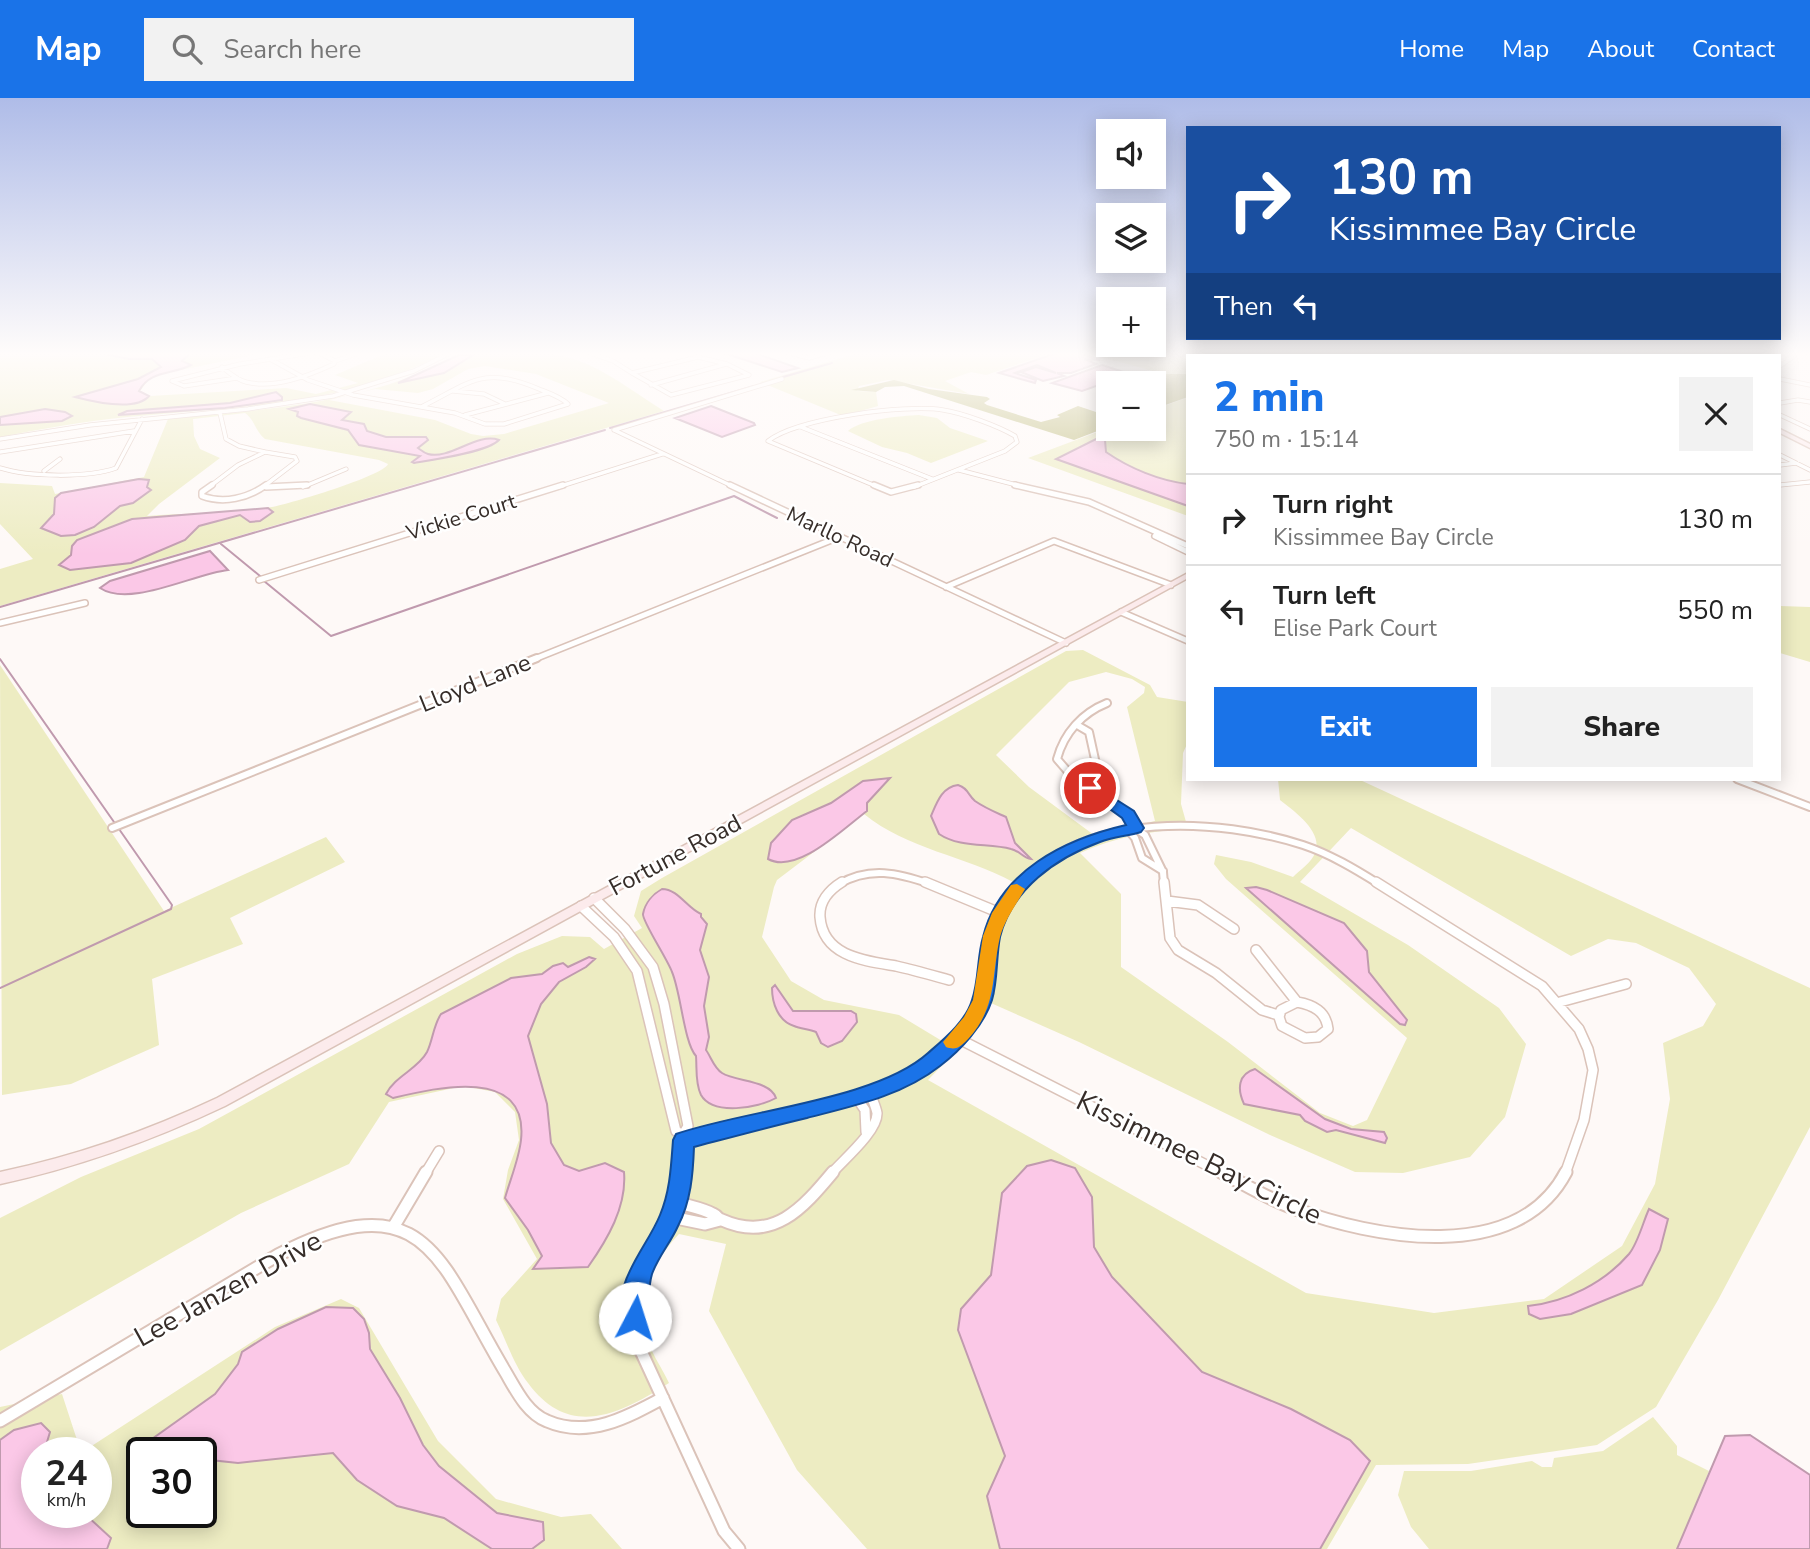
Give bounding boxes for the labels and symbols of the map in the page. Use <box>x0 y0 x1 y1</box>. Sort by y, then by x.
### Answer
street label: Vickie Court <box>402 487 520 547</box>
street label: Marllo Road <box>782 500 898 574</box>
street label: Lloyd Lane <box>414 646 536 720</box>
pin <box>1060 758 1120 818</box>
street label: Fortune Road <box>603 807 747 903</box>
street label: Kissimmee Bay Circle <box>1070 1082 1328 1234</box>
street label: Lee Janzen Drive <box>127 1222 329 1356</box>
position arrow <box>598 1281 672 1355</box>
speed limit sign: 30 <box>126 1437 217 1528</box>

